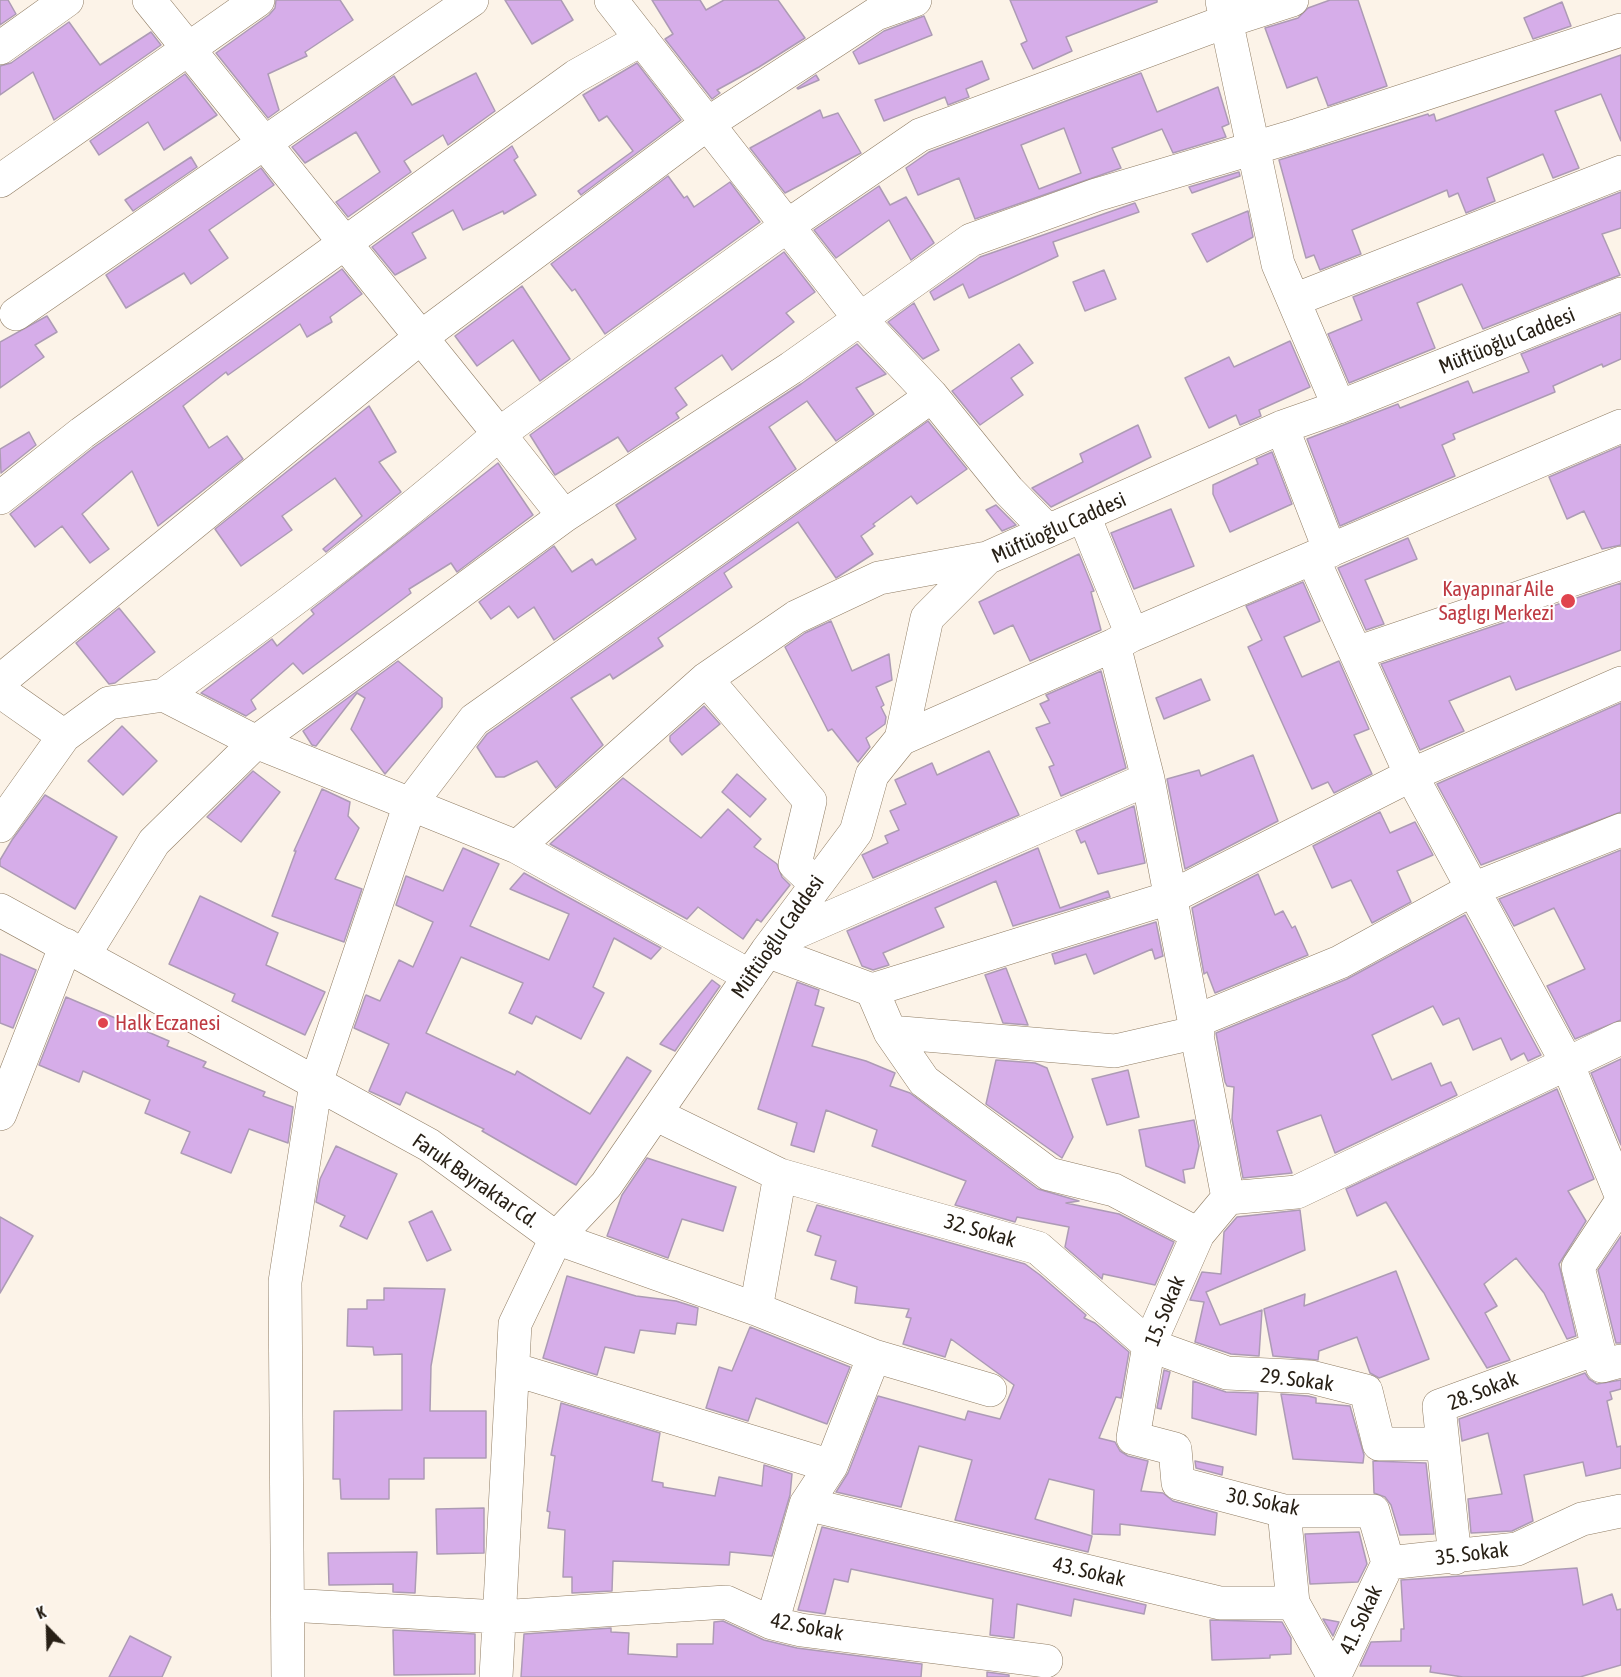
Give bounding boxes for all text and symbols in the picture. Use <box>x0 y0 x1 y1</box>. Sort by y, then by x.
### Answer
street label: Müftüoğlu Caddesi <box>1435 302 1579 380</box>
street label: Müftüoğlu Caddesi <box>988 487 1130 569</box>
place label: Kayapınar Aile Saglıgı Merkezi <box>1439 576 1554 626</box>
marker: Kayapınar Aile Saglıgı Merkezi <box>1559 592 1577 610</box>
street label: Müftüoğlu Caddesi <box>726 871 830 1003</box>
place label: Halk Eczanesi <box>115 1010 221 1036</box>
marker: Halk Eczanesi <box>96 1016 110 1030</box>
street label: Faruk Bayraktar Cd. <box>407 1128 543 1234</box>
street label: 32. Sokak <box>941 1209 1019 1253</box>
street label: 15. Sokak <box>1140 1272 1190 1350</box>
street label: 29. Sokak <box>1259 1363 1335 1397</box>
street label: 28. Sokak <box>1444 1366 1522 1416</box>
street label: 30. Sokak <box>1225 1483 1301 1521</box>
street label: 35. Sokak <box>1434 1537 1510 1571</box>
street label: 43. Sokak <box>1050 1551 1128 1593</box>
street label: 41. Sokak <box>1334 1581 1388 1659</box>
north arrow <box>18 1599 78 1659</box>
text: K <box>34 1603 48 1622</box>
street label: 42. Sokak <box>769 1608 845 1646</box>

